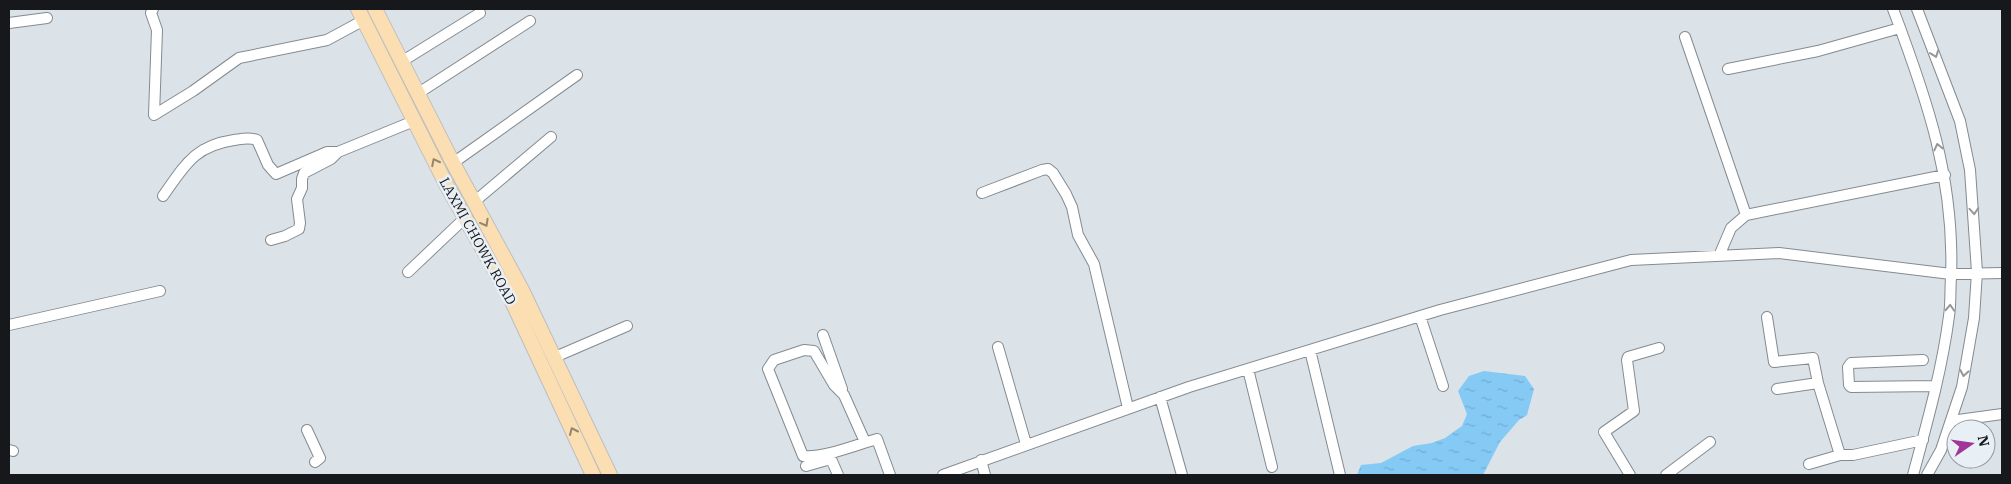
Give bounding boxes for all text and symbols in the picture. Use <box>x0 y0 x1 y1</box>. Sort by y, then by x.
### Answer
one-way arrow <box>1929 50 1939 58</box>
one-way arrow <box>1933 142 1944 151</box>
one-way arrow <box>431 158 441 167</box>
street label: LAXMI CHOWK ROAD <box>435 174 521 308</box>
one-way arrow <box>1968 207 1979 215</box>
one-way arrow <box>479 218 489 227</box>
one-way arrow <box>1944 304 1955 312</box>
one-way arrow <box>1960 368 1970 377</box>
north arrow <box>1946 419 1996 469</box>
one-way arrow <box>569 427 580 436</box>
text: N <box>1974 434 1994 448</box>

